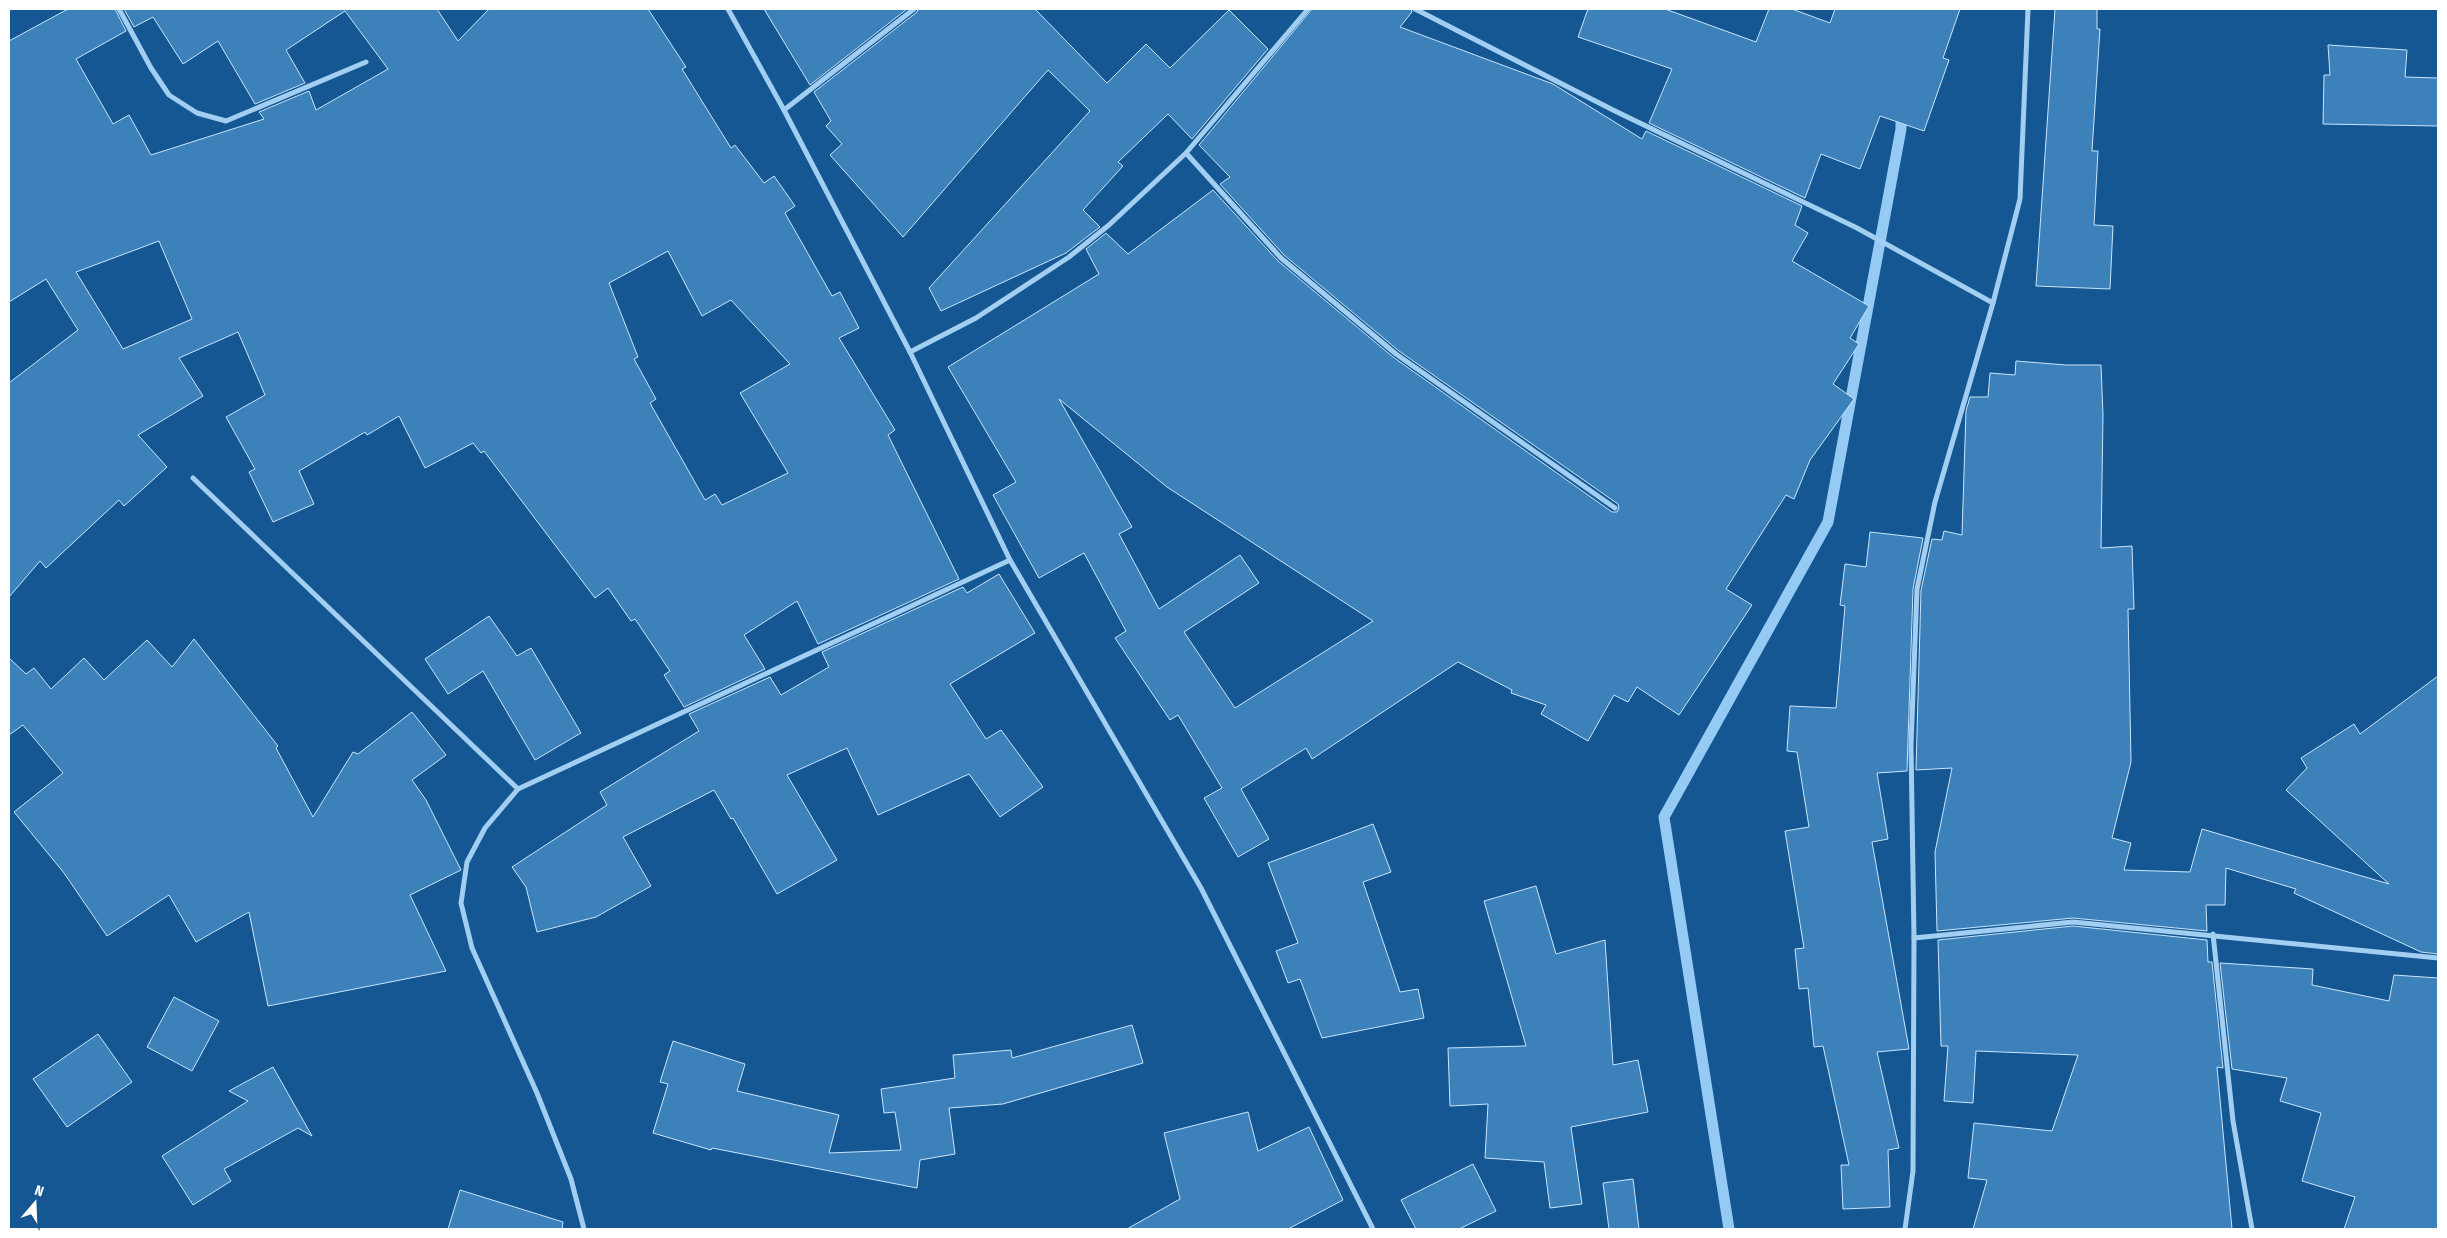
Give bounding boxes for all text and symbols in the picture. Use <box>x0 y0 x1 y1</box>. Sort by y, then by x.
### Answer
north arrow <box>10 1178 60 1228</box>
text: N <box>32 1182 46 1201</box>

